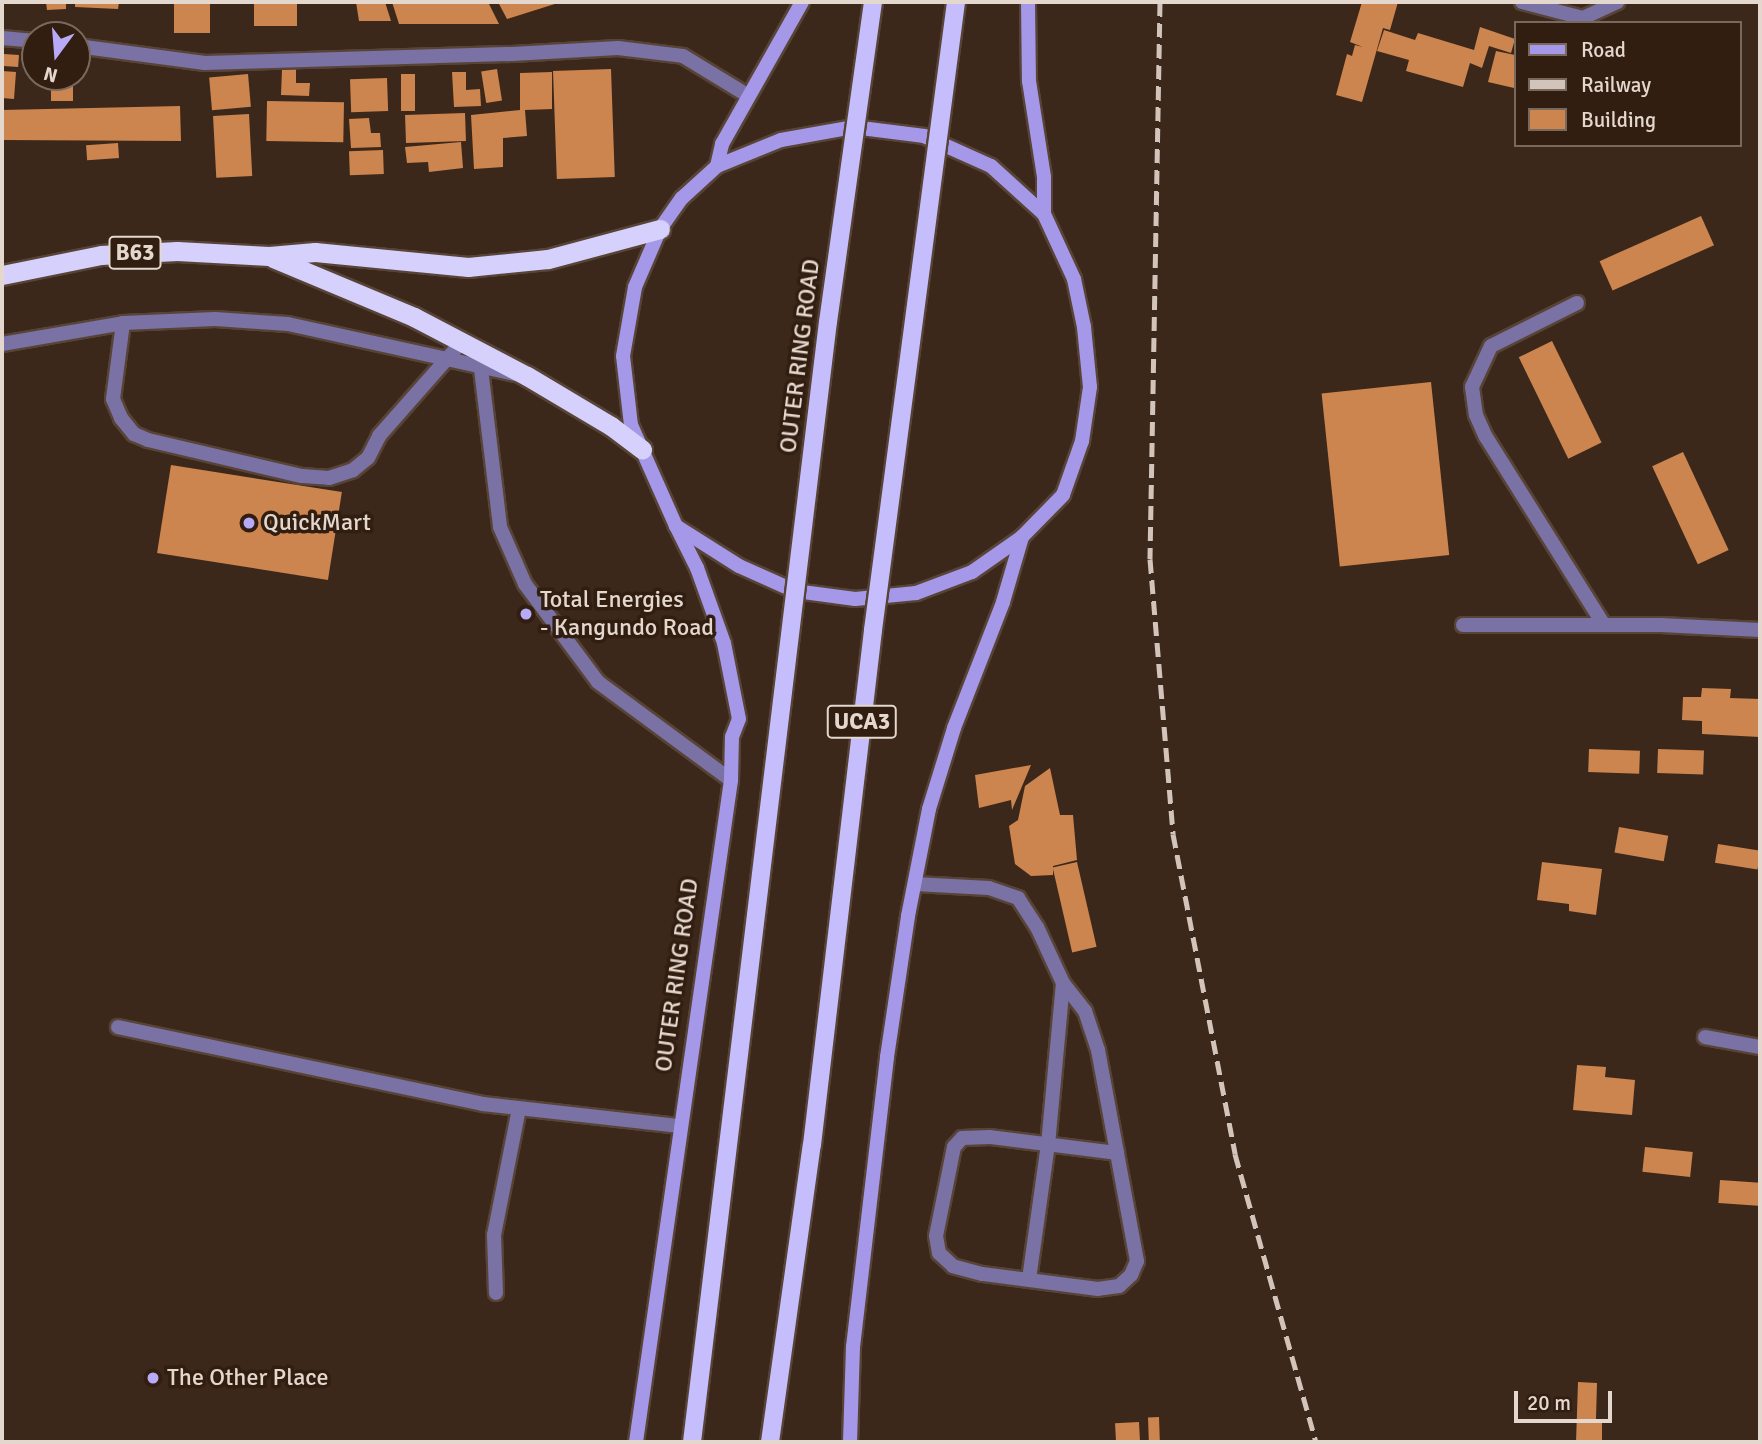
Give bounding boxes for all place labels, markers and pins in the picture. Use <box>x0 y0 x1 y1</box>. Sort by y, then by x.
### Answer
place label: QuickMart <box>263 509 371 537</box>
marker: QuickMart <box>241 515 257 531</box>
place label: Total Energies - Kangundo Road <box>540 586 714 642</box>
marker: Total Energies - Kangundo Road <box>518 606 534 622</box>
place label: The Other Place <box>167 1364 329 1392</box>
marker: The Other Place <box>145 1370 161 1386</box>

